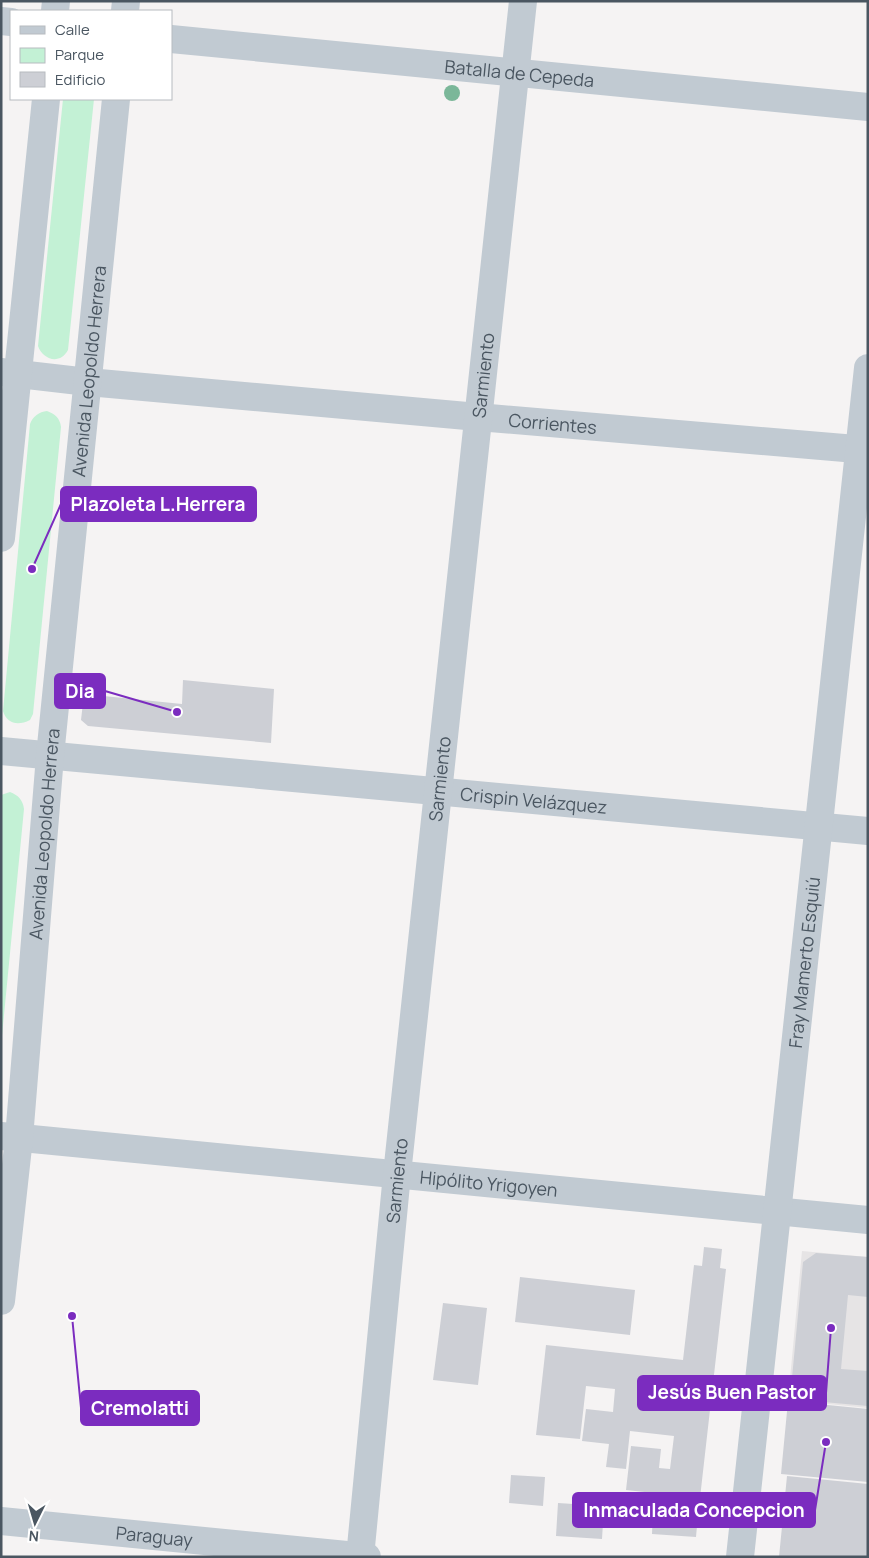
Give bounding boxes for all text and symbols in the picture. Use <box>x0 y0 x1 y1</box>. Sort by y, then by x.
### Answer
legend <box>10 10 172 100</box>
text: Calle <box>55 19 90 40</box>
text: Parque <box>55 44 104 65</box>
street label: Batalla de Cepeda <box>443 54 595 92</box>
text: Edificio <box>55 69 106 90</box>
street label: Avenida Leopoldo Herrera <box>66 264 111 478</box>
street label: Sarmiento <box>466 332 499 419</box>
street label: Corrientes <box>507 408 598 439</box>
callout: Plazoleta L.Herrera <box>61 487 256 521</box>
text: Plazoleta L.Herrera <box>70 491 246 517</box>
callout: Dia <box>55 674 105 708</box>
text: Dia <box>65 678 95 704</box>
street label: Avenida Leopoldo Herrera <box>23 727 65 941</box>
street label: Sarmiento <box>423 735 456 823</box>
street label: Crispin Velázquez <box>459 781 608 819</box>
street label: Fray Mamerto Esquiú <box>783 875 825 1049</box>
street label: Sarmiento <box>380 1137 413 1224</box>
street label: Hipólito Yrigoyen <box>419 1165 559 1202</box>
callout: Jesús Buen Pastor <box>638 1376 826 1410</box>
text: Jesús Buen Pastor <box>648 1379 816 1405</box>
callout: Cremolatti <box>81 1391 199 1425</box>
text: Cremolatti <box>91 1395 189 1421</box>
callout: Inmaculada Concepcion <box>573 1493 815 1527</box>
text: Inmaculada Concepcion <box>583 1497 805 1523</box>
north arrow <box>10 1498 60 1548</box>
street label: Paraguay <box>115 1520 194 1552</box>
text: N <box>28 1527 40 1546</box>

